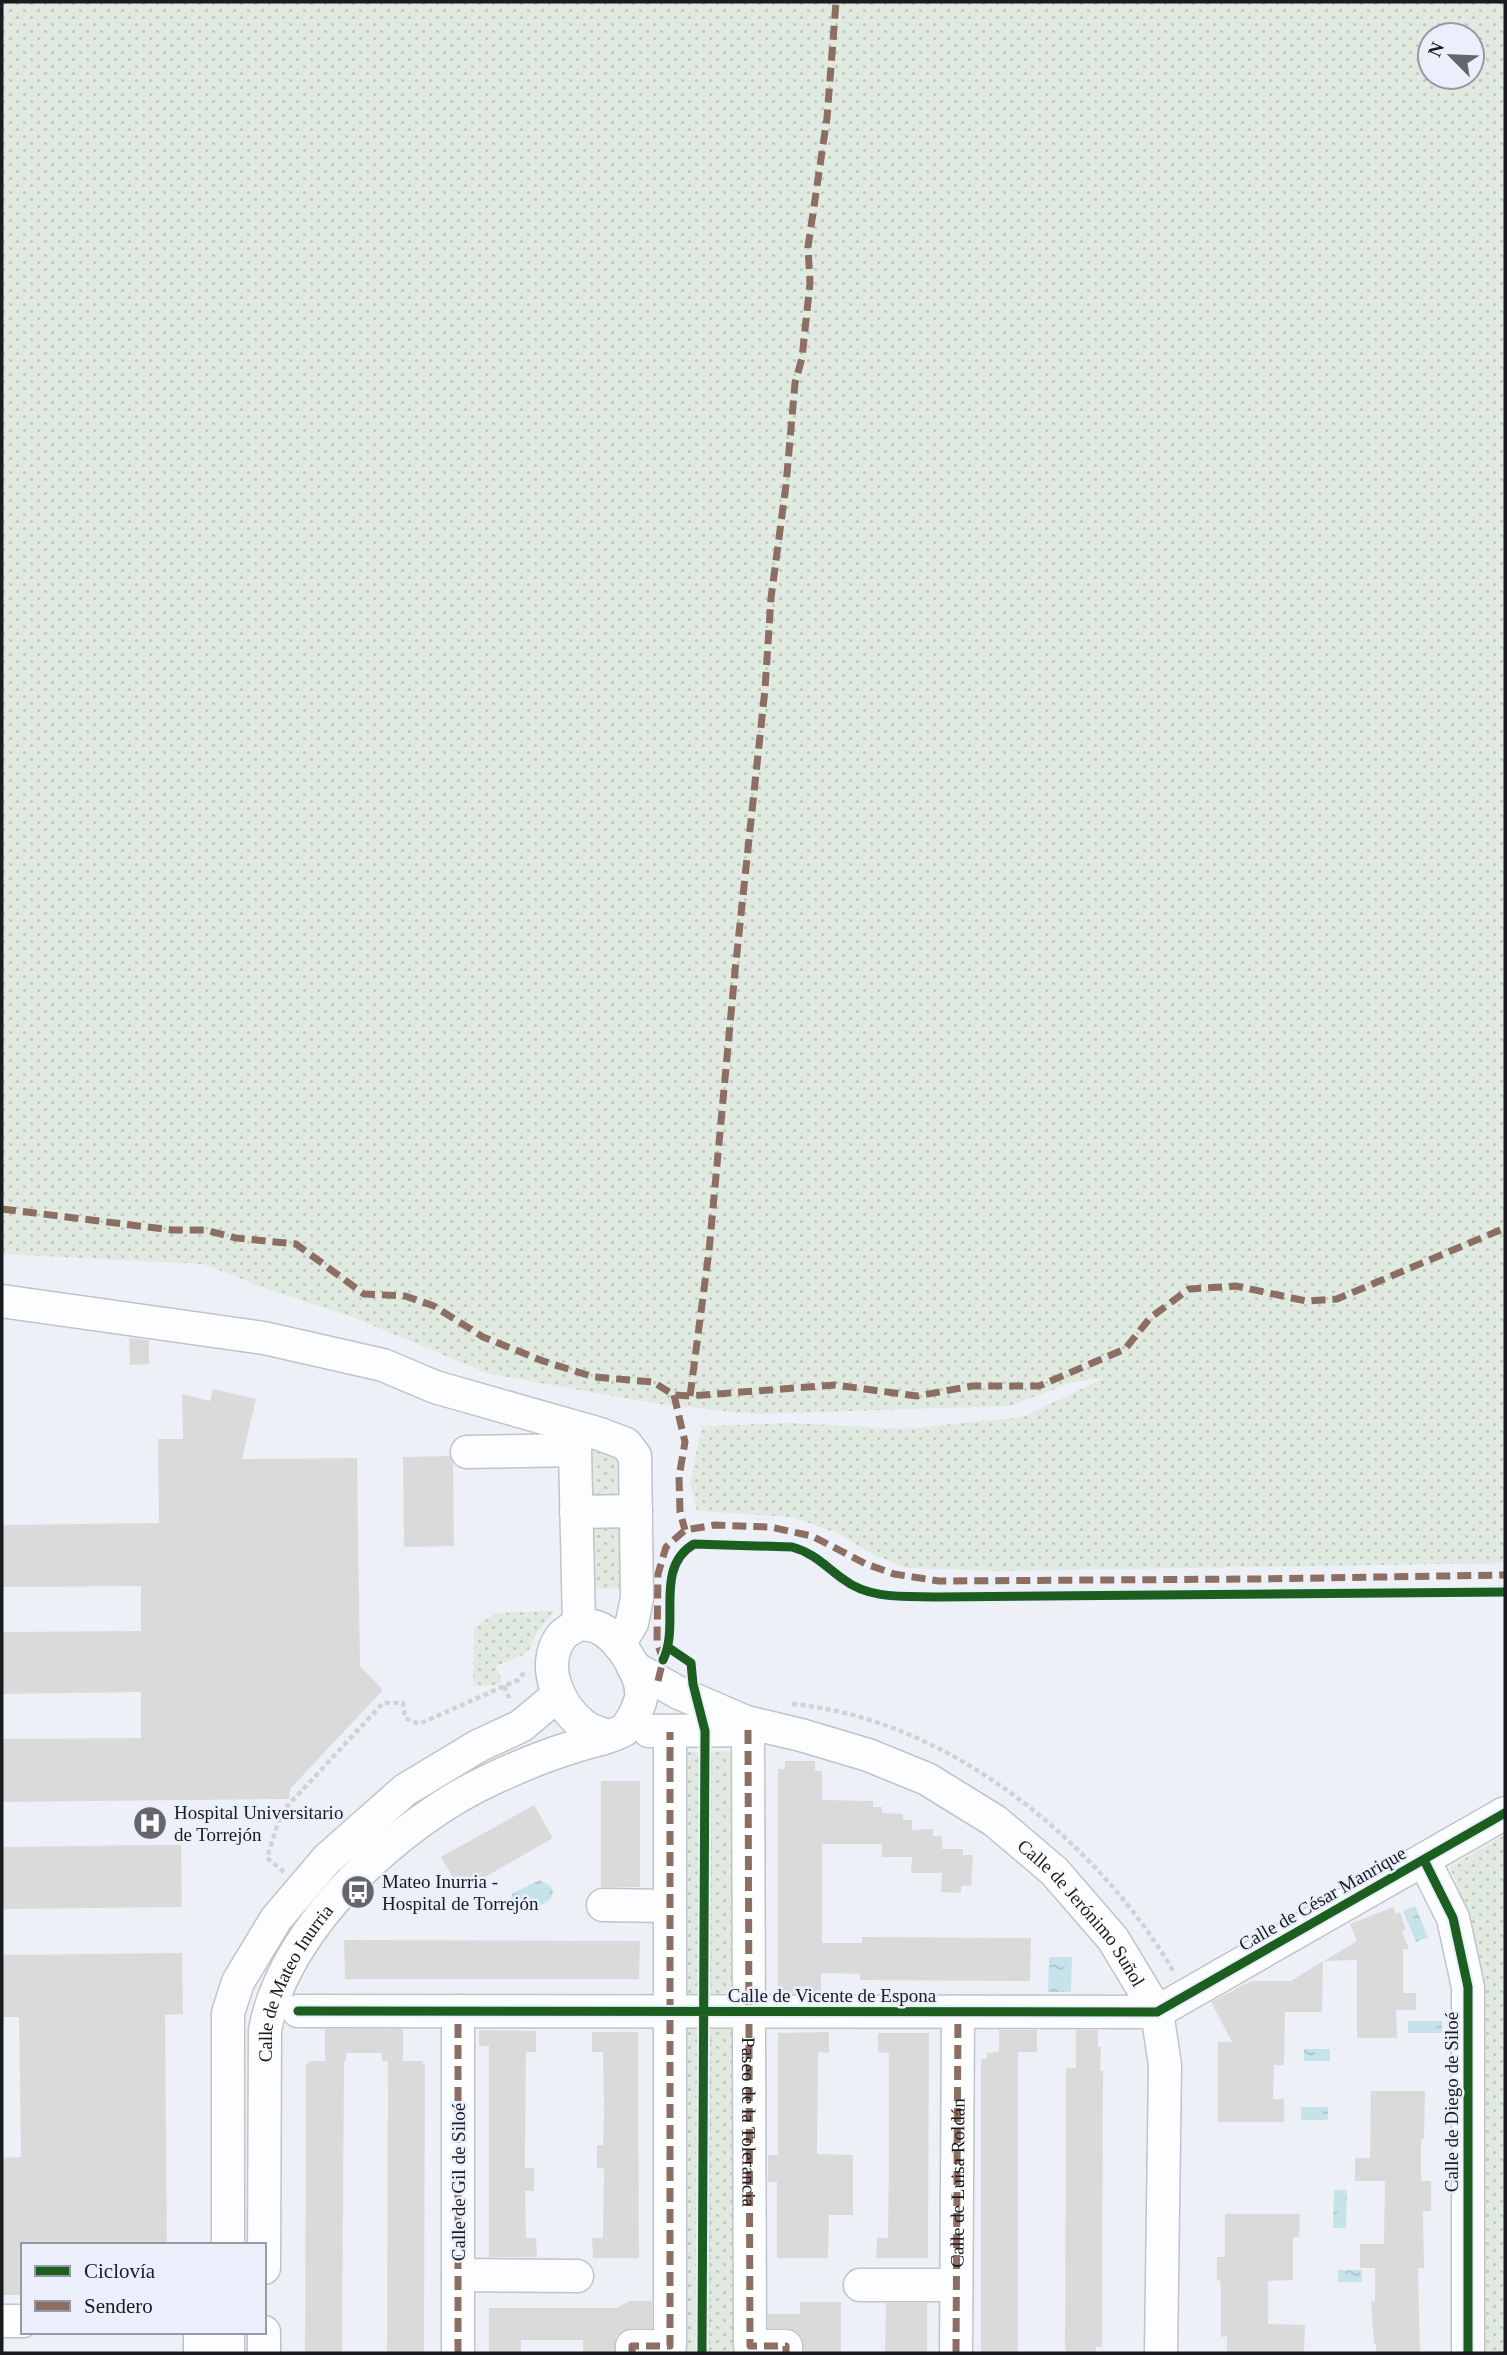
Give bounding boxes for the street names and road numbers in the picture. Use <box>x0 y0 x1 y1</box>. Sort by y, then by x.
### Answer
street label: Calle de Jerónimo Suñol <box>1013 1835 1149 1990</box>
street label: Calle de César Manrique <box>1235 1842 1410 1955</box>
street label: Calle de Mateo Inurria <box>255 1900 337 2062</box>
street label: Calle de Vicente de Espona <box>728 1985 937 2006</box>
street label: Calle de Diego de Siloé <box>1441 2012 1462 2192</box>
street label: Paseo de la Tolerancia <box>738 2037 760 2208</box>
street label: Calle de Luisa Roldán <box>947 2098 968 2268</box>
street label: Calle de Gil de Siloé <box>448 2103 469 2261</box>

